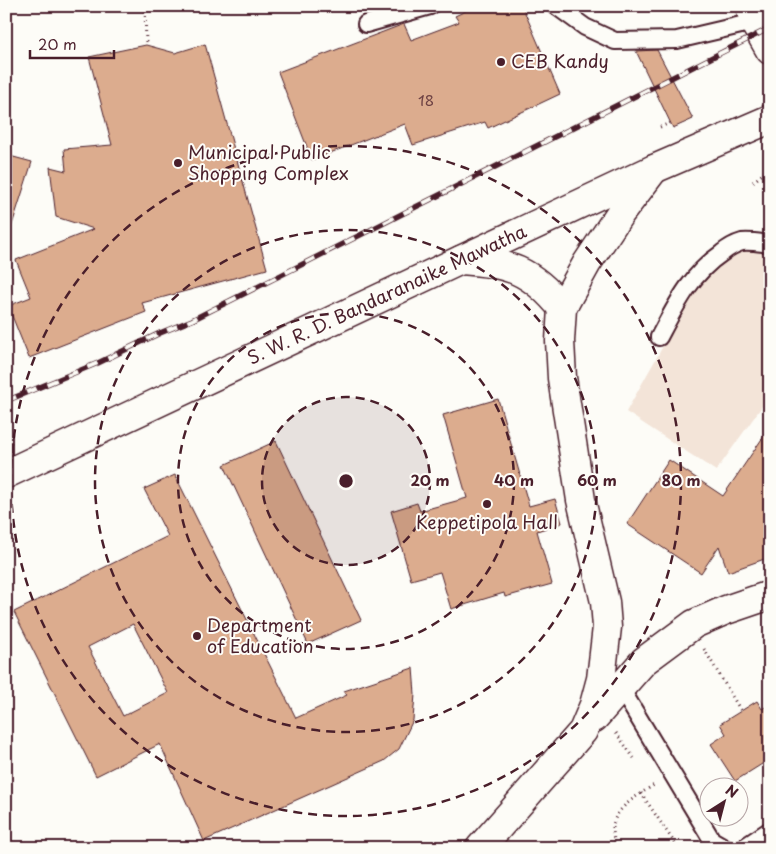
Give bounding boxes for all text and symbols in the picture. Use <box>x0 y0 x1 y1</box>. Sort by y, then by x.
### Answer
scale bar <box>30 28 114 60</box>
text: 20 m <box>38 32 77 55</box>
place label: CEB Kandy <box>511 47 609 74</box>
marker: CEB Kandy <box>495 56 507 68</box>
house number: 18 <box>418 88 434 111</box>
place label: Municipal Public Shopping Complex <box>188 138 349 186</box>
marker: Municipal Public Shopping Complex <box>172 157 184 169</box>
street label: S. W. R. D. Bandaranaike Mawatha <box>242 217 531 370</box>
text: 20 m <box>411 468 449 491</box>
text: 40 m <box>494 468 534 491</box>
text: 60 m <box>577 468 617 491</box>
text: 80 m <box>661 468 701 491</box>
centre of rings <box>337 472 355 490</box>
marker: Keppetipola Hall <box>481 498 493 510</box>
place label: Keppetipola Hall <box>416 508 558 535</box>
place label: Department of Education <box>207 611 314 659</box>
marker: Department of Education <box>191 630 203 642</box>
north arrow <box>698 776 748 826</box>
text: N <box>721 779 743 803</box>

